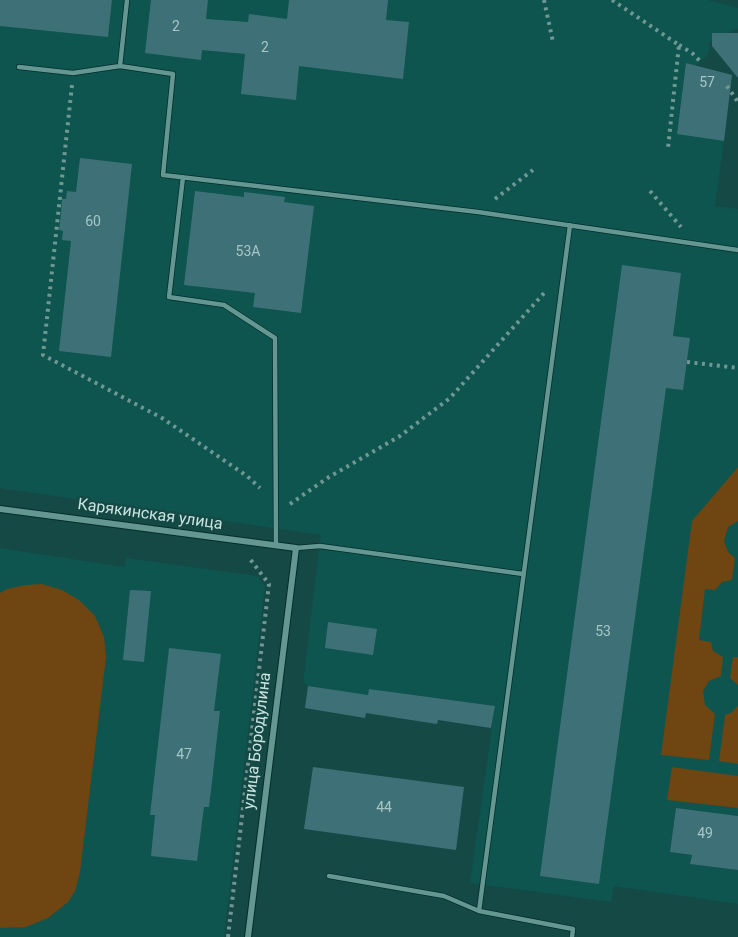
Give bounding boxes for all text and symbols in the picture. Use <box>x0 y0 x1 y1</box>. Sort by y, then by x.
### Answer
house number: 2 <box>172 19 180 35</box>
house number: 2 <box>261 40 269 56</box>
house number: 57 <box>699 75 715 91</box>
house number: 60 <box>85 214 101 230</box>
house number: 53А <box>236 244 260 260</box>
street label: Карякинская улица <box>76 495 224 535</box>
house number: 53 <box>595 624 611 640</box>
street label: улица Бородулина <box>240 671 276 811</box>
house number: 47 <box>176 747 192 763</box>
house number: 44 <box>376 800 392 816</box>
house number: 49 <box>697 826 713 842</box>

